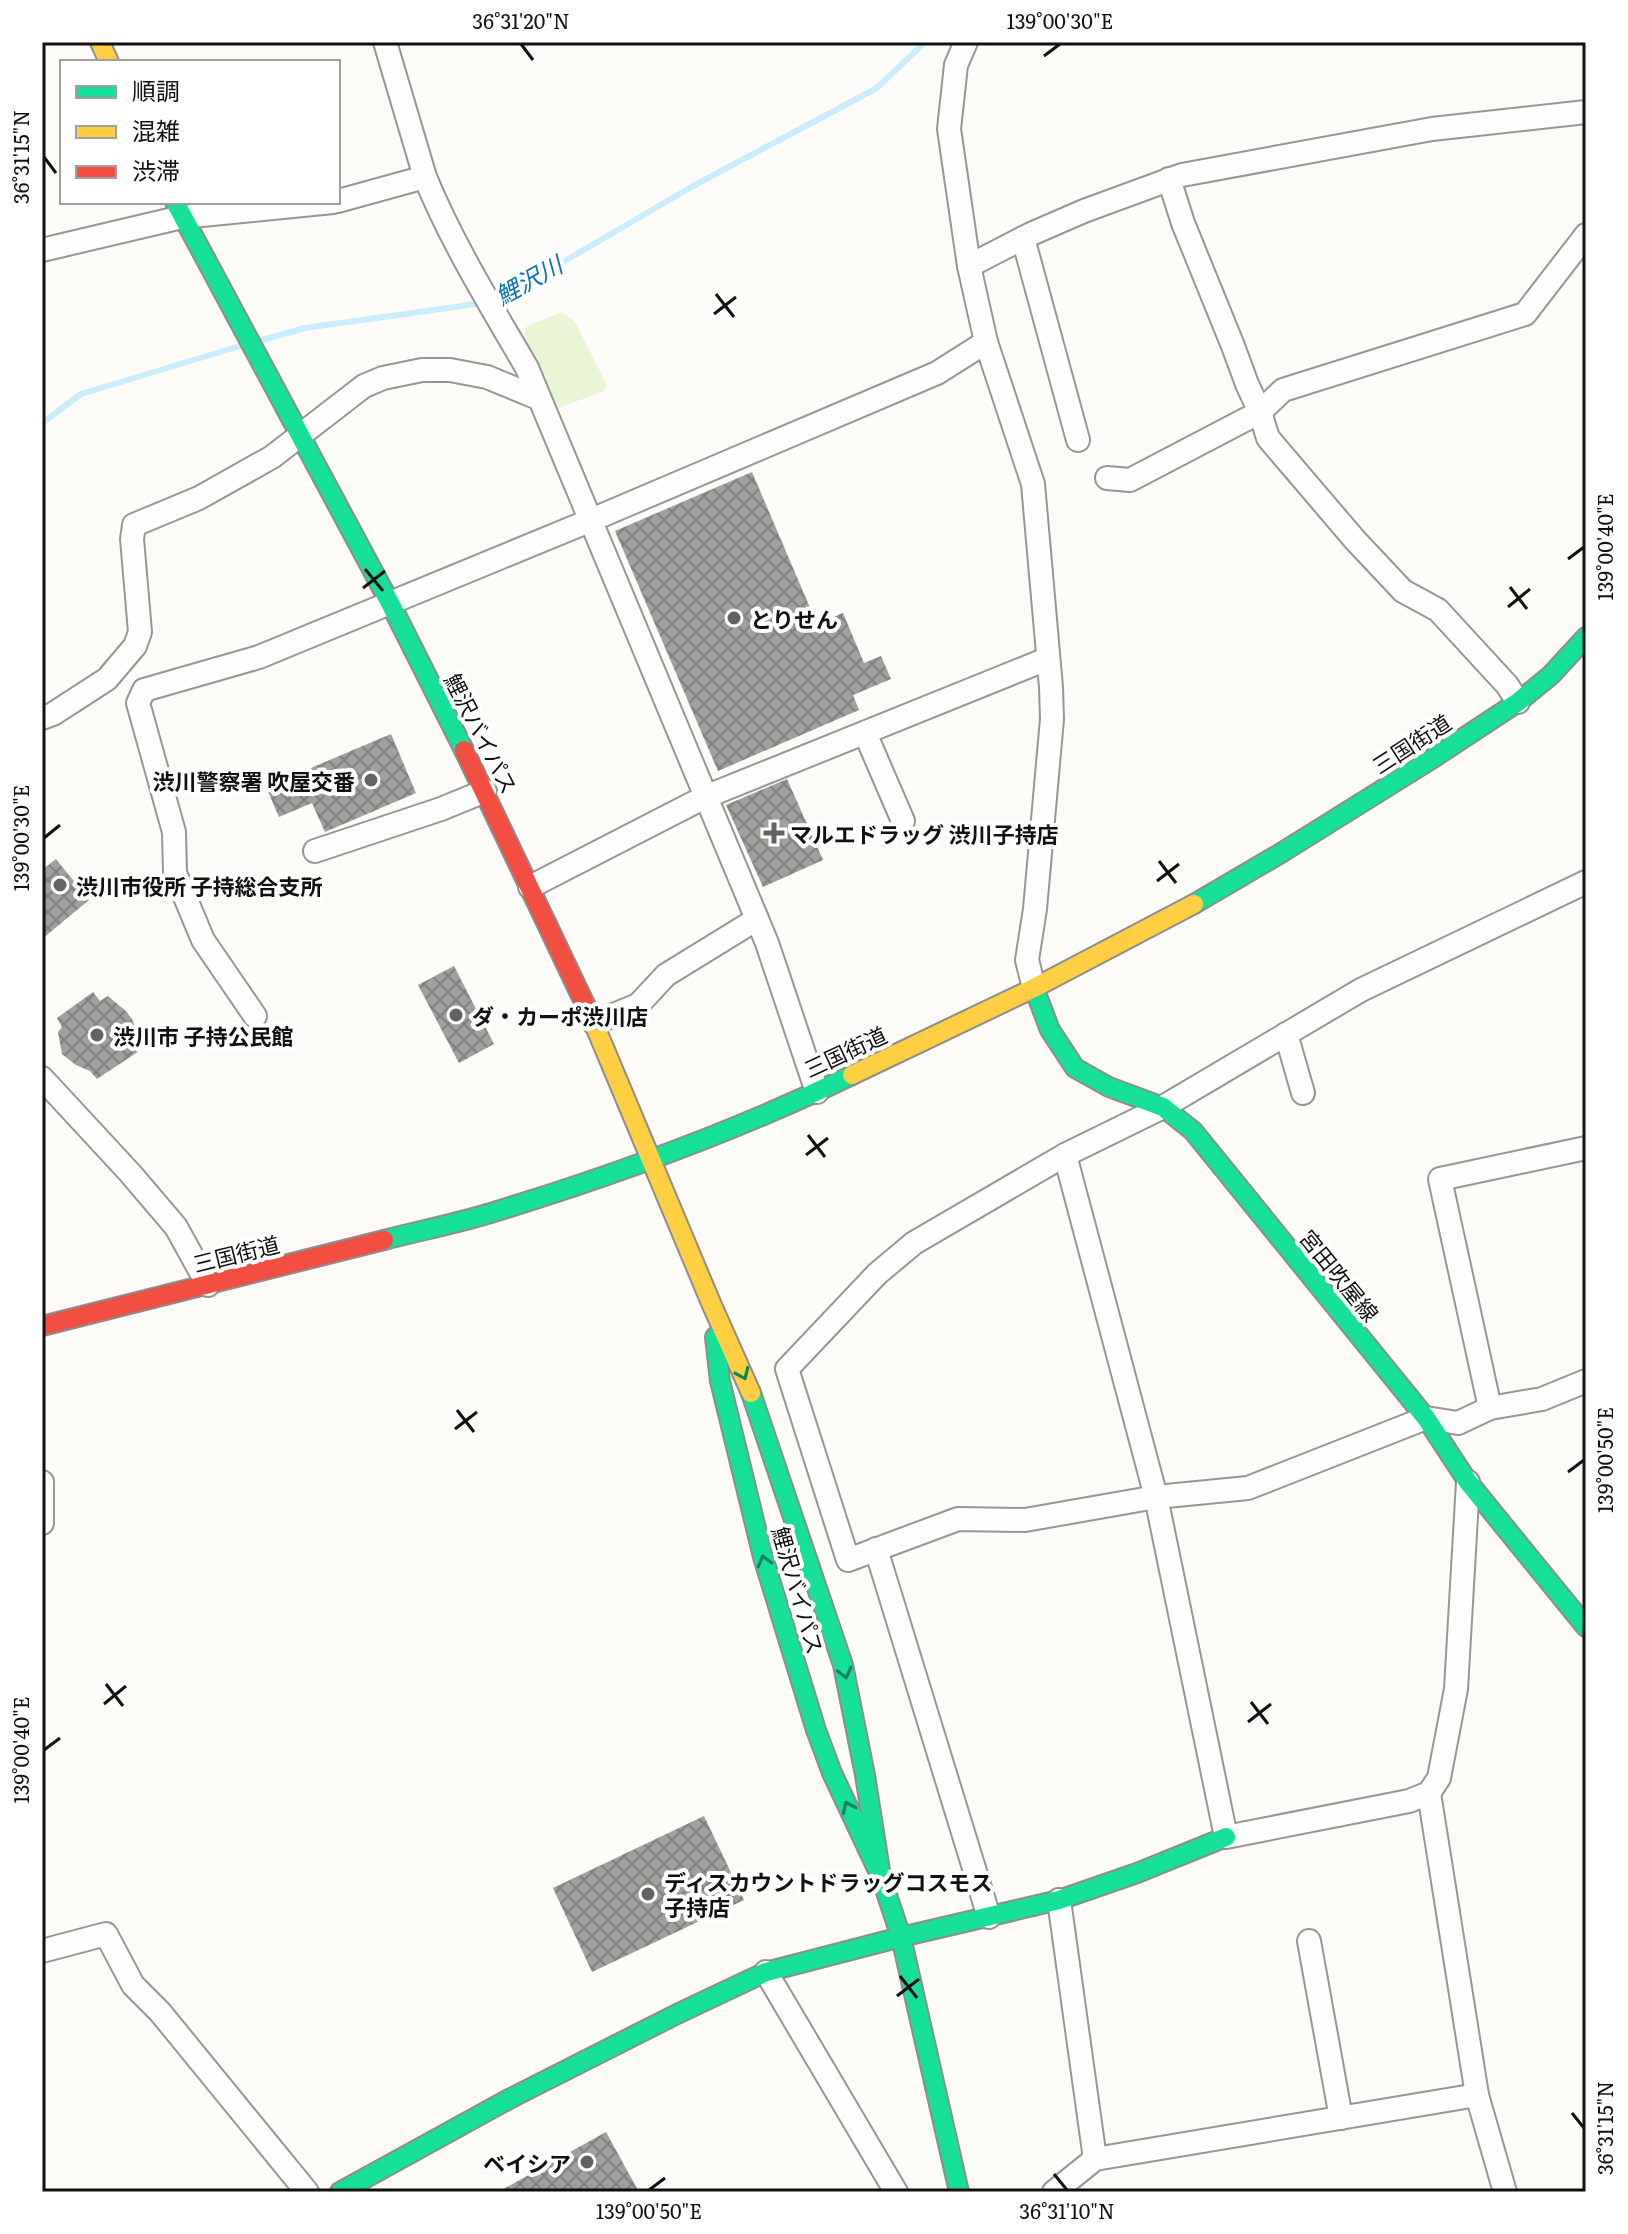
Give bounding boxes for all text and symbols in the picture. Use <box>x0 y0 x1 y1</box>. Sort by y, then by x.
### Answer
text: 36°31'20"N <box>472 5 570 35</box>
text: 139°00'30"E <box>1007 5 1113 35</box>
legend <box>60 60 340 204</box>
text: 順調 <box>132 72 180 107</box>
text: 36°31'15"N <box>5 110 35 204</box>
text: 混雑 <box>132 112 180 147</box>
text: 渋滞 <box>132 152 180 187</box>
water label: 鯉沢川 <box>488 245 571 312</box>
text: 139°00'40"E <box>1589 494 1619 600</box>
place label: とりせん <box>750 602 838 635</box>
marker: とりせん <box>725 609 743 627</box>
street label: 鯉沢バイパス <box>437 667 527 799</box>
street label: 三国街道 <box>1365 705 1457 781</box>
place label: 渋川警察署 吹屋交番 <box>153 764 355 797</box>
marker: 渋川警察署 吹屋交番 <box>362 771 380 789</box>
text: 139°00'30"E <box>5 785 35 891</box>
place label: マルエドラッグ 渋川子持店 <box>790 817 1058 850</box>
marker: マルエドラッグ 渋川子持店 <box>765 824 783 842</box>
place label: 渋川市役所 子持総合支所 <box>76 869 322 902</box>
marker: 渋川市役所 子持総合支所 <box>51 876 69 894</box>
place label: ダ・カーポ渋川店 <box>472 999 648 1032</box>
marker: ダ・カーポ渋川店 <box>447 1006 465 1024</box>
street label: 三国街道 <box>798 1017 892 1085</box>
place label: 渋川市 子持公民館 <box>113 1019 293 1052</box>
marker: 渋川市 子持公民館 <box>88 1026 106 1044</box>
street label: 宮田吹屋線 <box>1293 1222 1387 1328</box>
street label: 三国街道 <box>189 1226 283 1280</box>
one-way arrow <box>734 1366 750 1380</box>
text: 139°00'50"E <box>1589 1407 1619 1513</box>
street label: 鯉沢バイパス <box>765 1522 833 1658</box>
one-way arrow <box>757 1555 773 1569</box>
one-way arrow <box>835 1666 852 1680</box>
text: 139°00'40"E <box>5 1697 35 1803</box>
one-way arrow <box>842 1800 858 1815</box>
place label: ディスカウントドラッグコスモス 子持店 <box>664 1865 992 1923</box>
marker: ディスカウントドラッグコスモス 子持店 <box>639 1885 657 1903</box>
text: 36°31'15"N <box>1589 2081 1619 2175</box>
place label: ベイシア <box>483 2146 571 2179</box>
marker: ベイシア <box>578 2153 596 2171</box>
text: 139°00'50"E <box>596 2195 702 2225</box>
text: 36°31'10"N <box>1019 2195 1115 2225</box>

